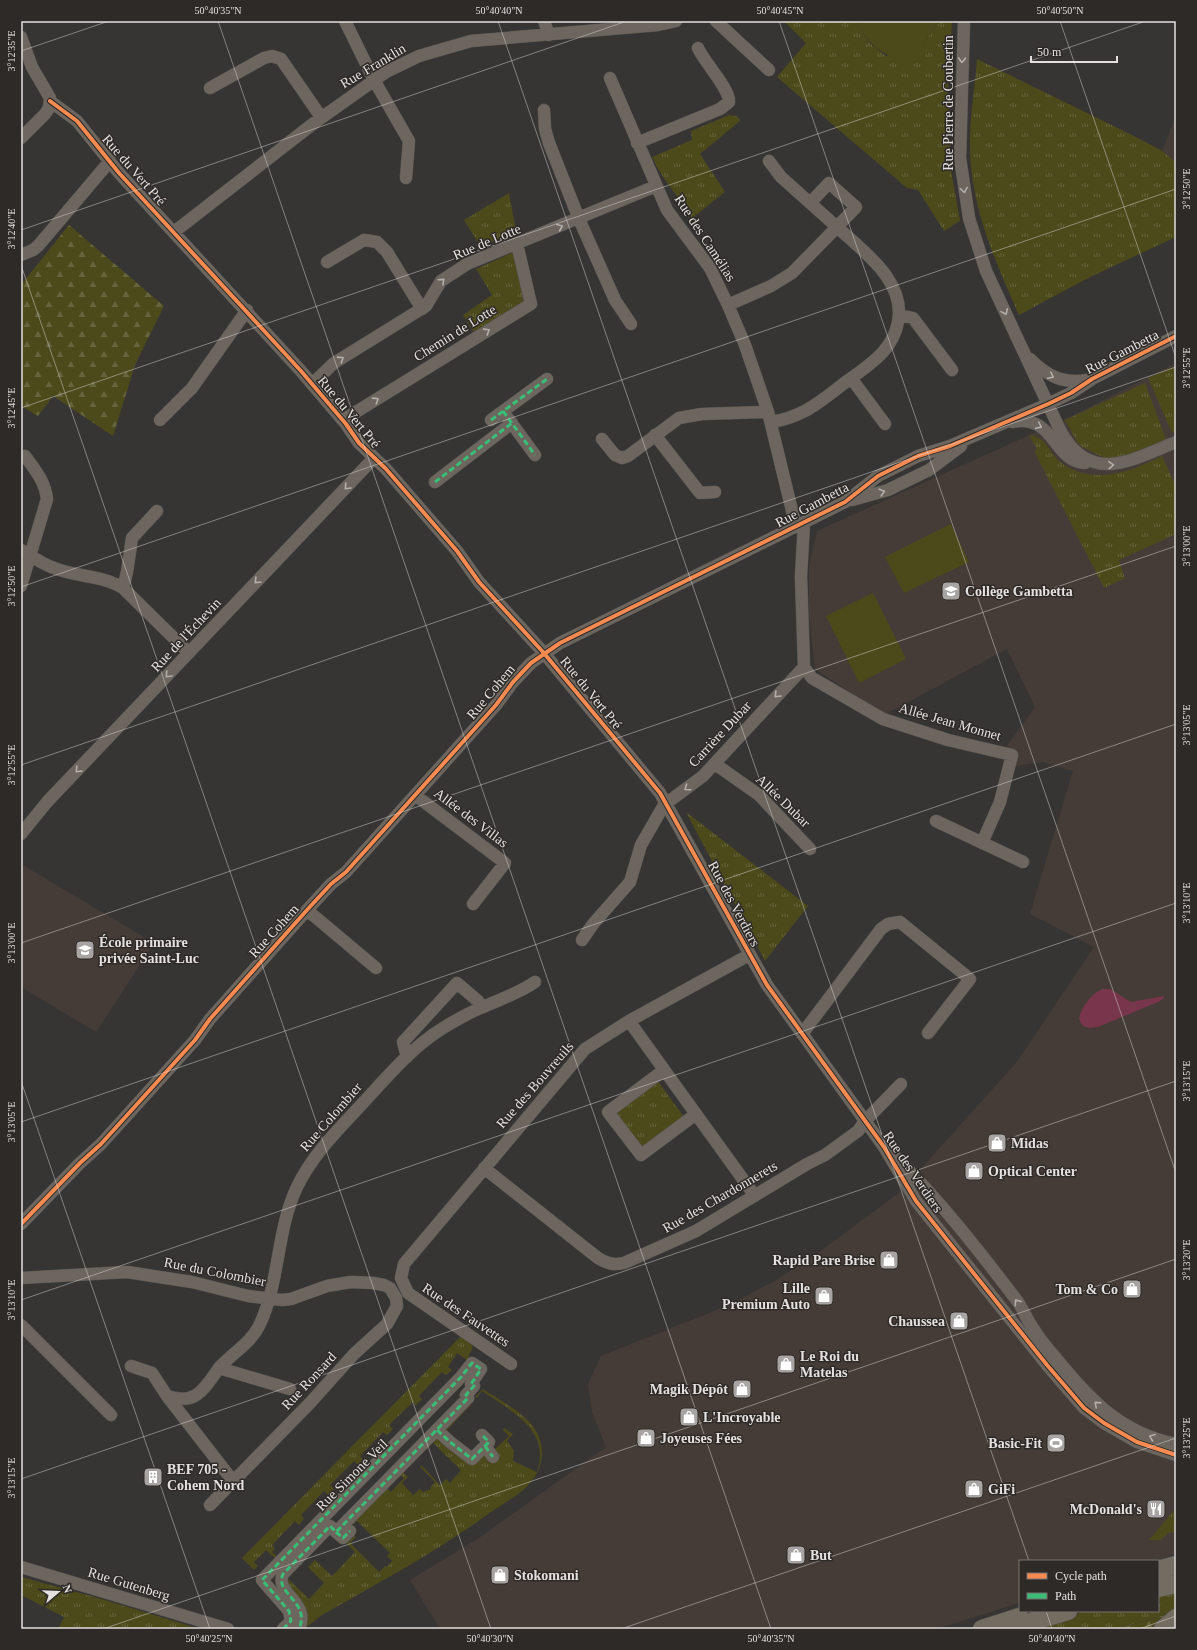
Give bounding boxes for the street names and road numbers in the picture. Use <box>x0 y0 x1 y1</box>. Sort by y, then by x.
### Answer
street label: Rue Pierre de Coubertin <box>941 35 956 171</box>
street label: Rue Franklin <box>338 41 408 91</box>
street label: Rue du Vert Pré <box>99 132 169 208</box>
street label: Rue des Camélias <box>671 192 739 284</box>
street label: Rue de Lotte <box>451 221 523 263</box>
street label: Chemin de Lotte <box>411 302 499 364</box>
street label: Rue Gambetta <box>1083 327 1162 377</box>
street label: Rue du Vert Pré <box>315 373 383 451</box>
street label: Rue Gambetta <box>773 479 852 531</box>
street label: Rue de l'Échevin <box>147 594 224 675</box>
street label: Rue du Vert Pré <box>557 654 625 732</box>
street label: Rue Cohem <box>464 662 518 722</box>
street label: Carrière Dubar <box>686 698 754 770</box>
street label: Allée Jean Monnet <box>897 700 1003 744</box>
street label: Allée Dubar <box>753 772 813 831</box>
street label: Allée des Villas <box>431 785 511 851</box>
street label: Rue des Verdiers <box>705 859 763 949</box>
street label: Rue Cohem <box>246 901 302 961</box>
street label: Rue des Bouvreuils <box>493 1039 577 1131</box>
street label: Rue Colombier <box>297 1079 365 1154</box>
street label: Rue des Verdiers <box>880 1129 946 1215</box>
street label: Rue des Chardonnerets <box>660 1158 780 1236</box>
street label: Rue du Colombier <box>163 1255 268 1289</box>
street label: Rue des Fauvettes <box>420 1280 512 1350</box>
street label: Rue Ronsard <box>279 1349 339 1413</box>
street label: Rue Simone Veil <box>313 1436 391 1514</box>
street label: Rue Gutenberg <box>86 1564 172 1604</box>

